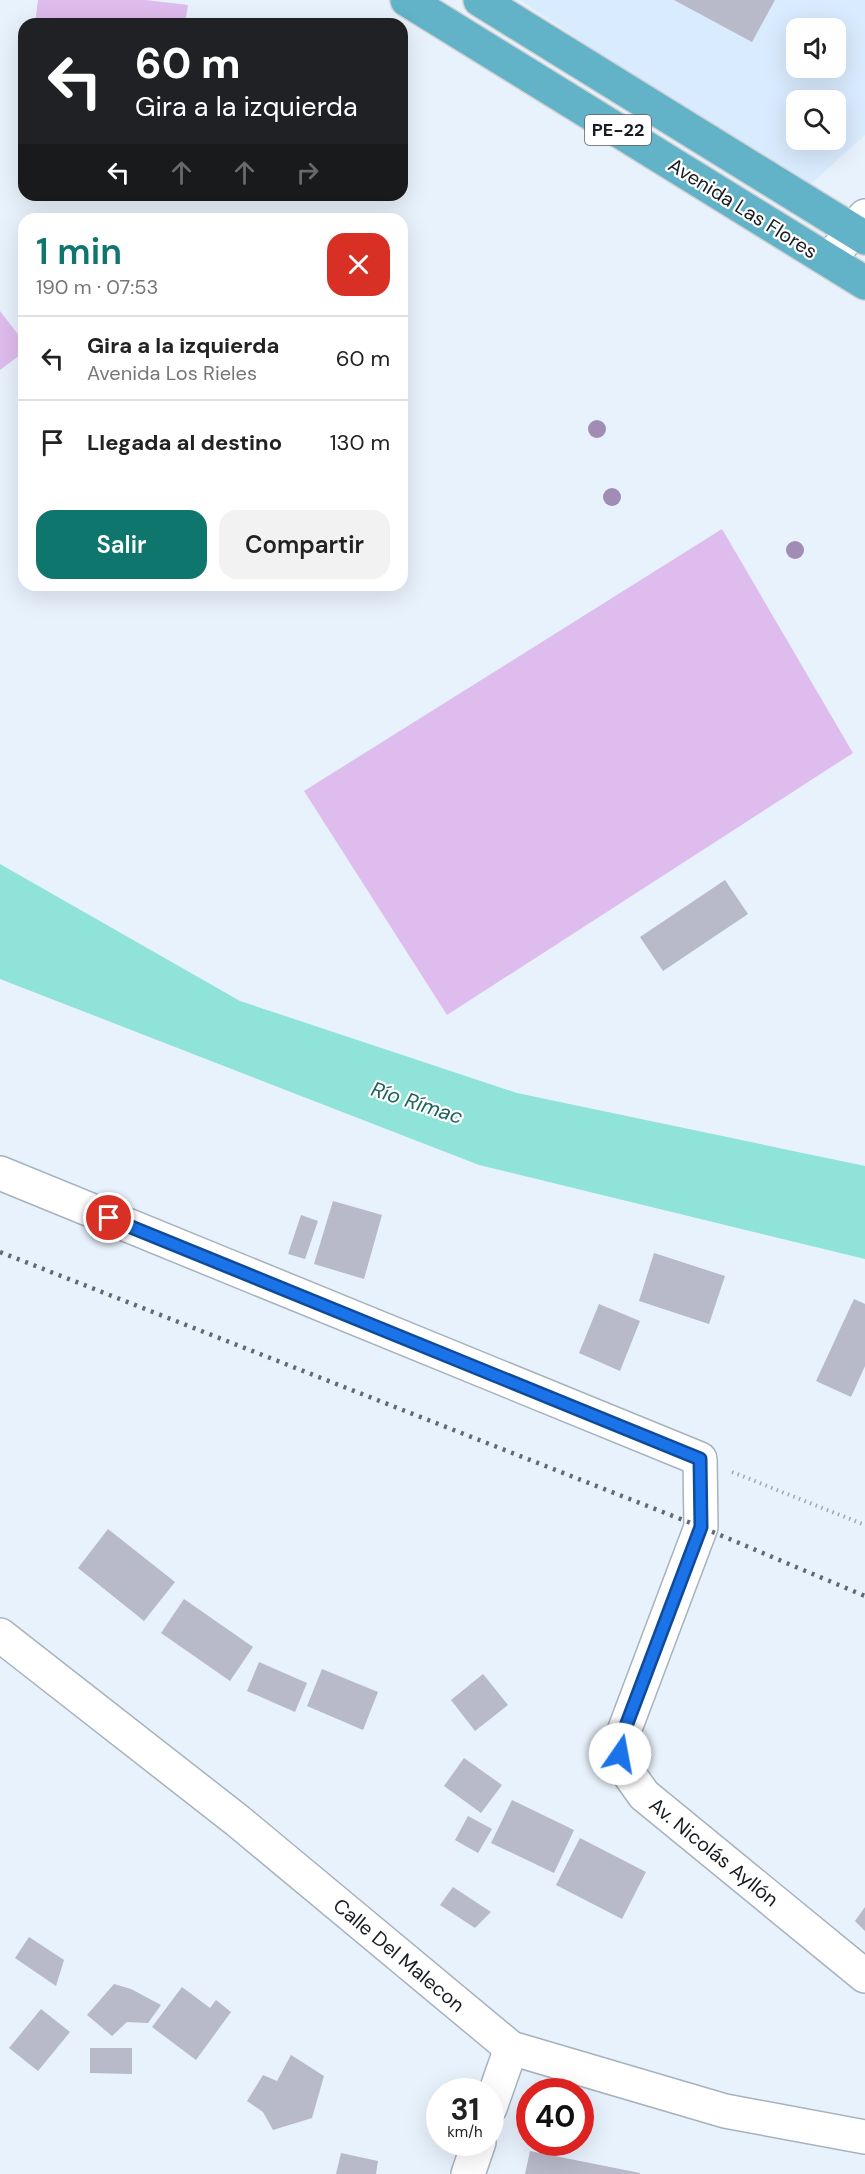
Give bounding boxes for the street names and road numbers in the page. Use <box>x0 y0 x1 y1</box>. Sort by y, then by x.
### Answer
road number: PE-22 <box>585 115 651 145</box>
street label: Avenida Las Flores <box>664 152 822 264</box>
street label: Av. Nicolás Ayllón <box>644 1792 784 1912</box>
street label: Calle Del Malecon <box>328 1892 470 2018</box>

